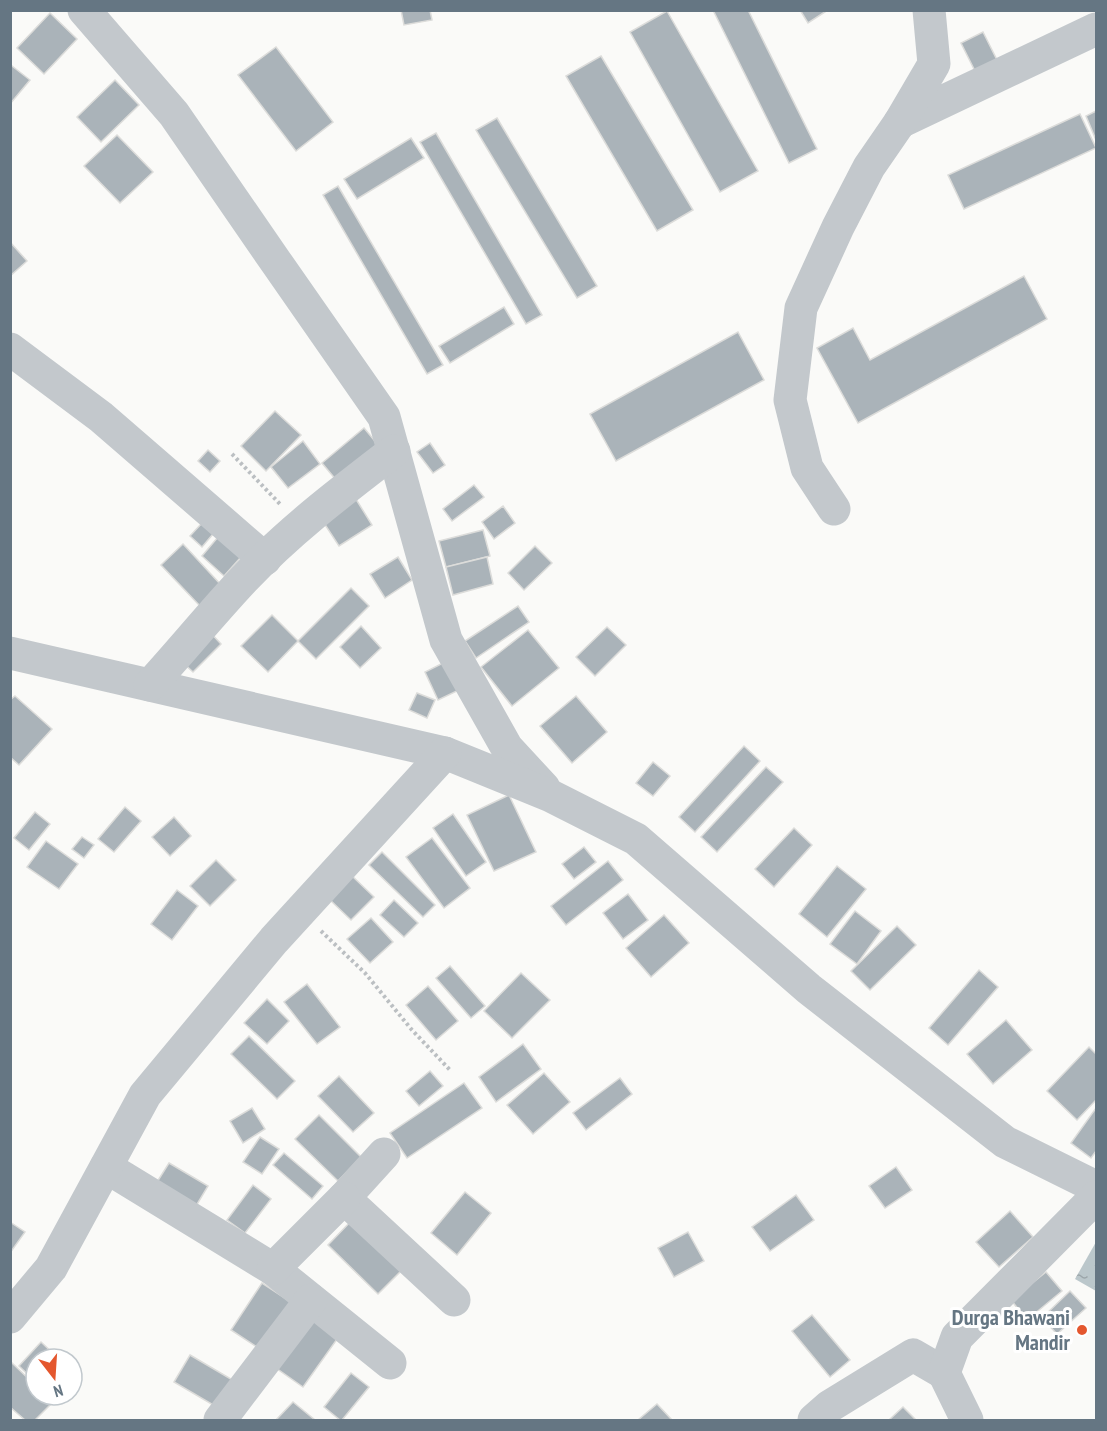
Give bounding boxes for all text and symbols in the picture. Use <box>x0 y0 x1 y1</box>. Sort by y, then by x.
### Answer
place label: Durga Bhawani Mandir <box>952 1303 1071 1356</box>
marker: Durga Bhawani Mandir <box>1075 1323 1089 1337</box>
north arrow <box>24 1347 84 1407</box>
text: N <box>51 1381 65 1402</box>

